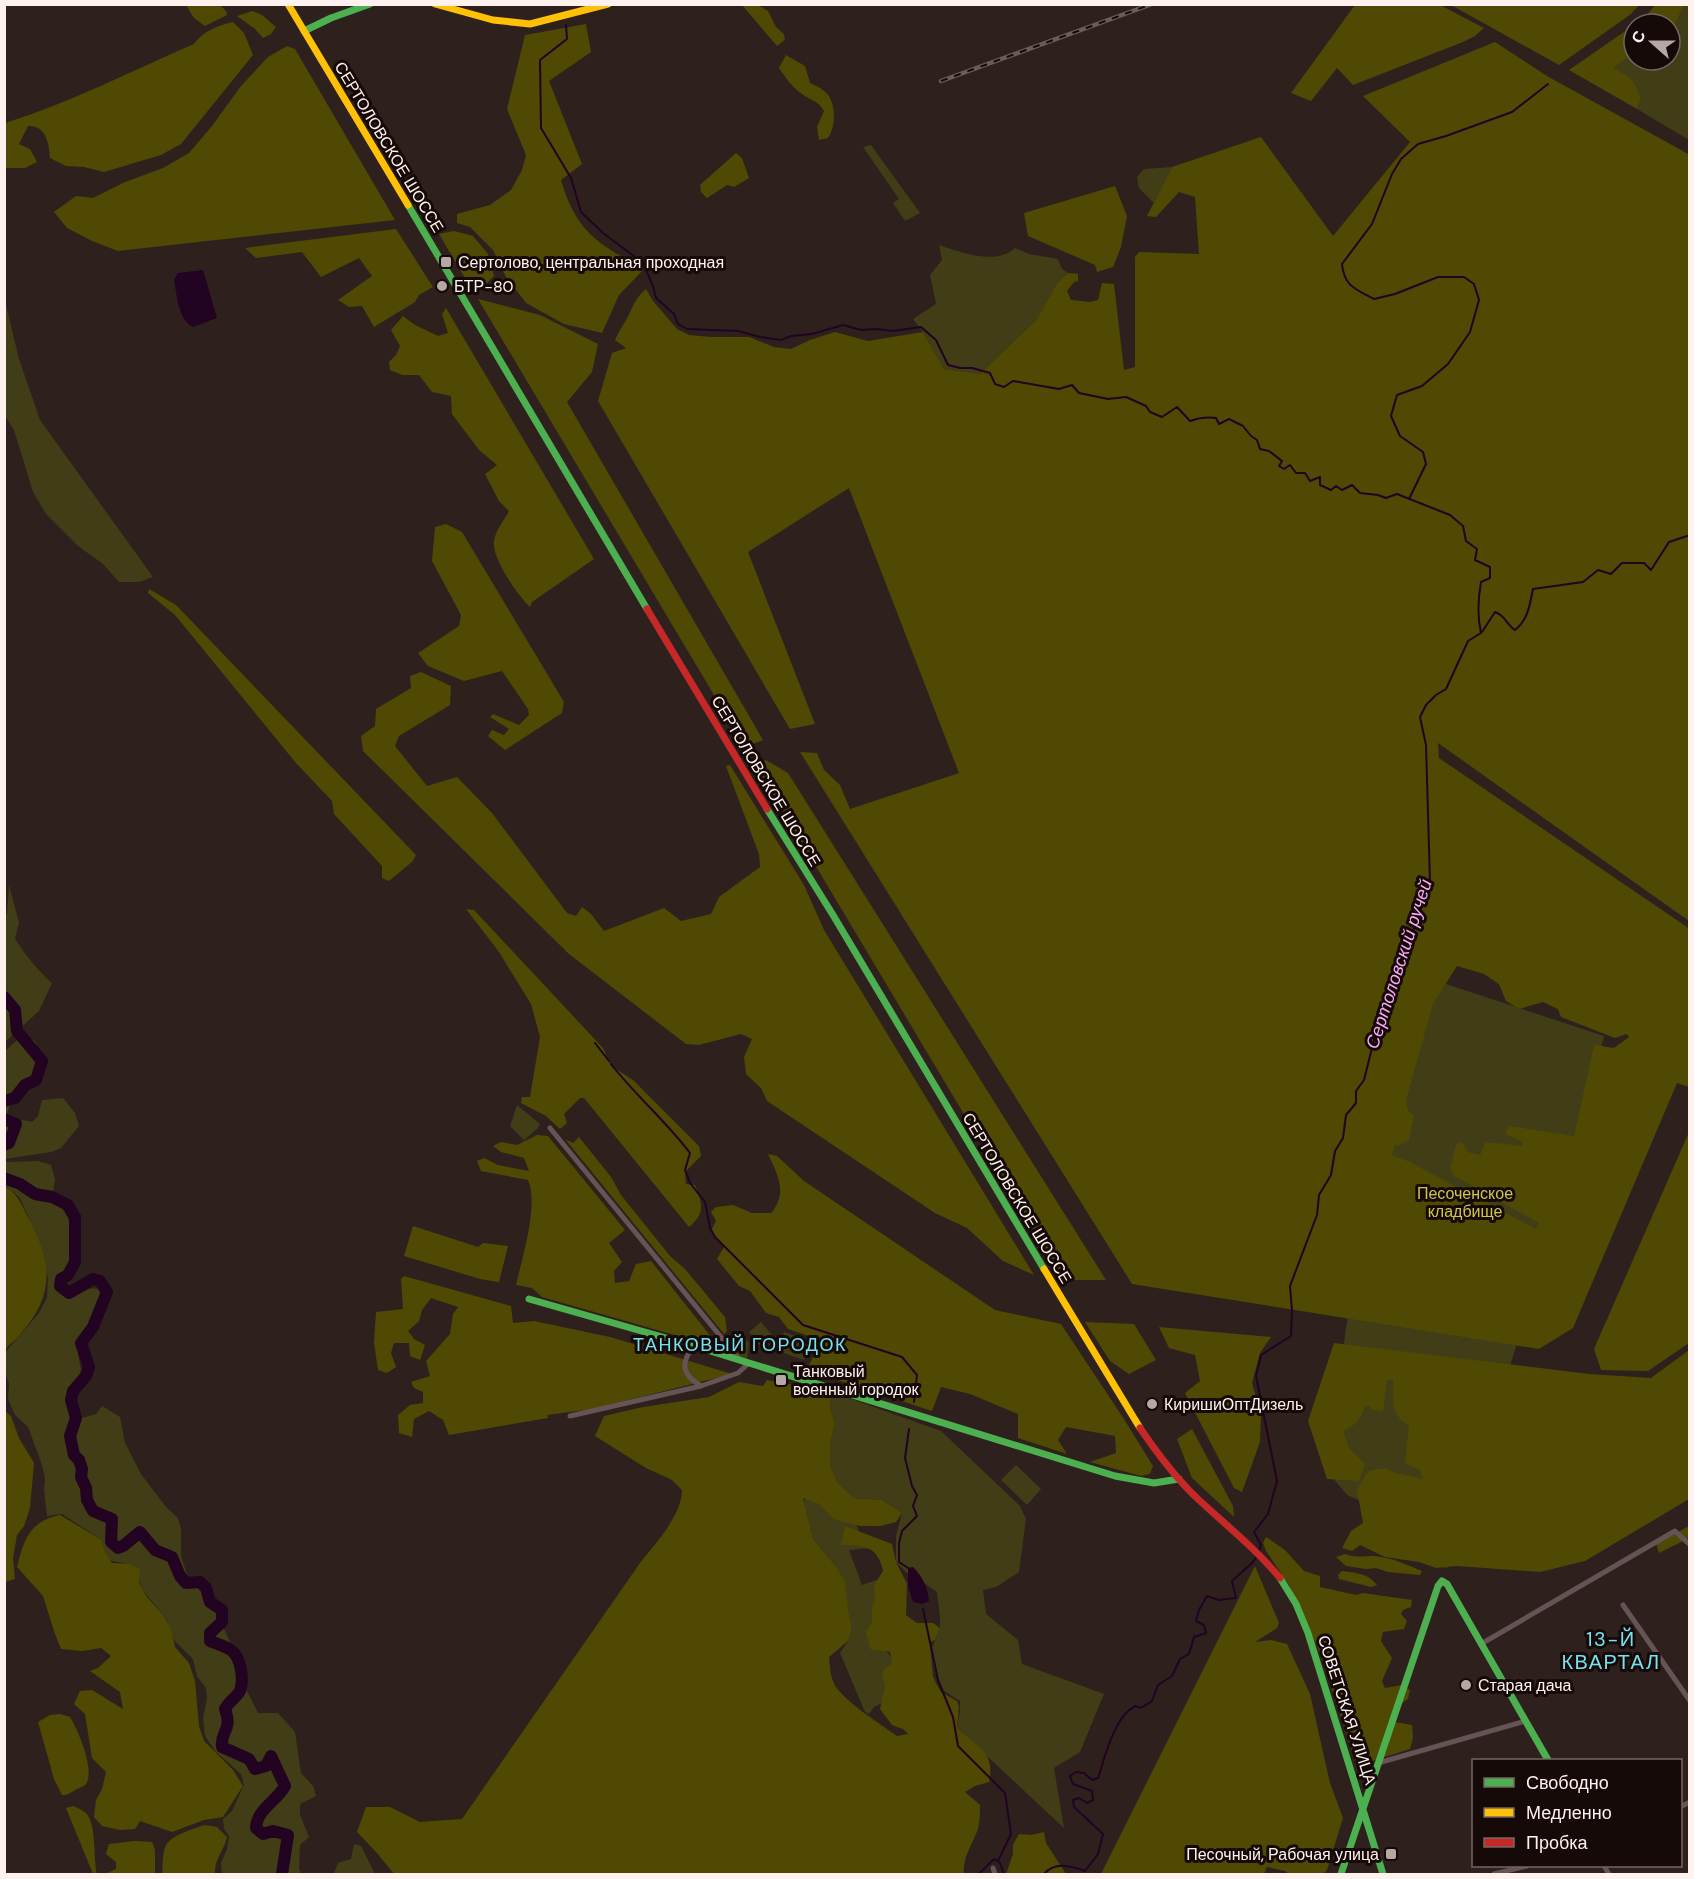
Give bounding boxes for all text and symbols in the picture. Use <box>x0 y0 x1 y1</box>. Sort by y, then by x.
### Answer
north arrow <box>1622 12 1682 72</box>
text: С <box>1627 27 1650 46</box>
street label: СЕРТОЛОВСКОЕ ШОССЕ <box>330 58 448 236</box>
place label: Сертолово, центральная проходная <box>458 252 724 273</box>
marker: Сертолово, центральная проходная <box>439 255 453 269</box>
place label: БТР-80 <box>454 276 514 297</box>
marker: БТР-80 <box>435 279 449 293</box>
street label: СЕРТОЛОВСКОЕ ШОССЕ <box>707 692 825 870</box>
water label: Сертоловский ручей <box>1360 876 1438 1052</box>
street label: СЕРТОЛОВСКОЕ ШОССЕ <box>958 1109 1076 1287</box>
park label: Песоченское кладбище <box>1417 1183 1513 1222</box>
district label: ТАНКОВЫЙ ГОРОДОК <box>633 1333 847 1357</box>
place label: Танковый военный городок <box>793 1361 920 1400</box>
marker: Танковый военный городок <box>774 1373 788 1387</box>
place label: КиришиОптДизель <box>1164 1394 1303 1415</box>
marker: КиришиОптДизель <box>1145 1397 1159 1411</box>
district label: 13-Й КВАРТАЛ <box>1561 1626 1661 1675</box>
street label: СОВЕТСКАЯ УЛИЦА <box>1313 1632 1381 1788</box>
place label: Старая дача <box>1478 1675 1572 1696</box>
marker: Старая дача <box>1459 1678 1473 1692</box>
legend <box>1472 1759 1682 1867</box>
text: Свободно <box>1526 1771 1609 1795</box>
text: Медленно <box>1526 1801 1612 1825</box>
text: Пробка <box>1526 1831 1589 1855</box>
place label: Песочный, Рабочая улица <box>1186 1844 1379 1865</box>
marker: Песочный, Рабочая улица <box>1384 1847 1398 1861</box>

